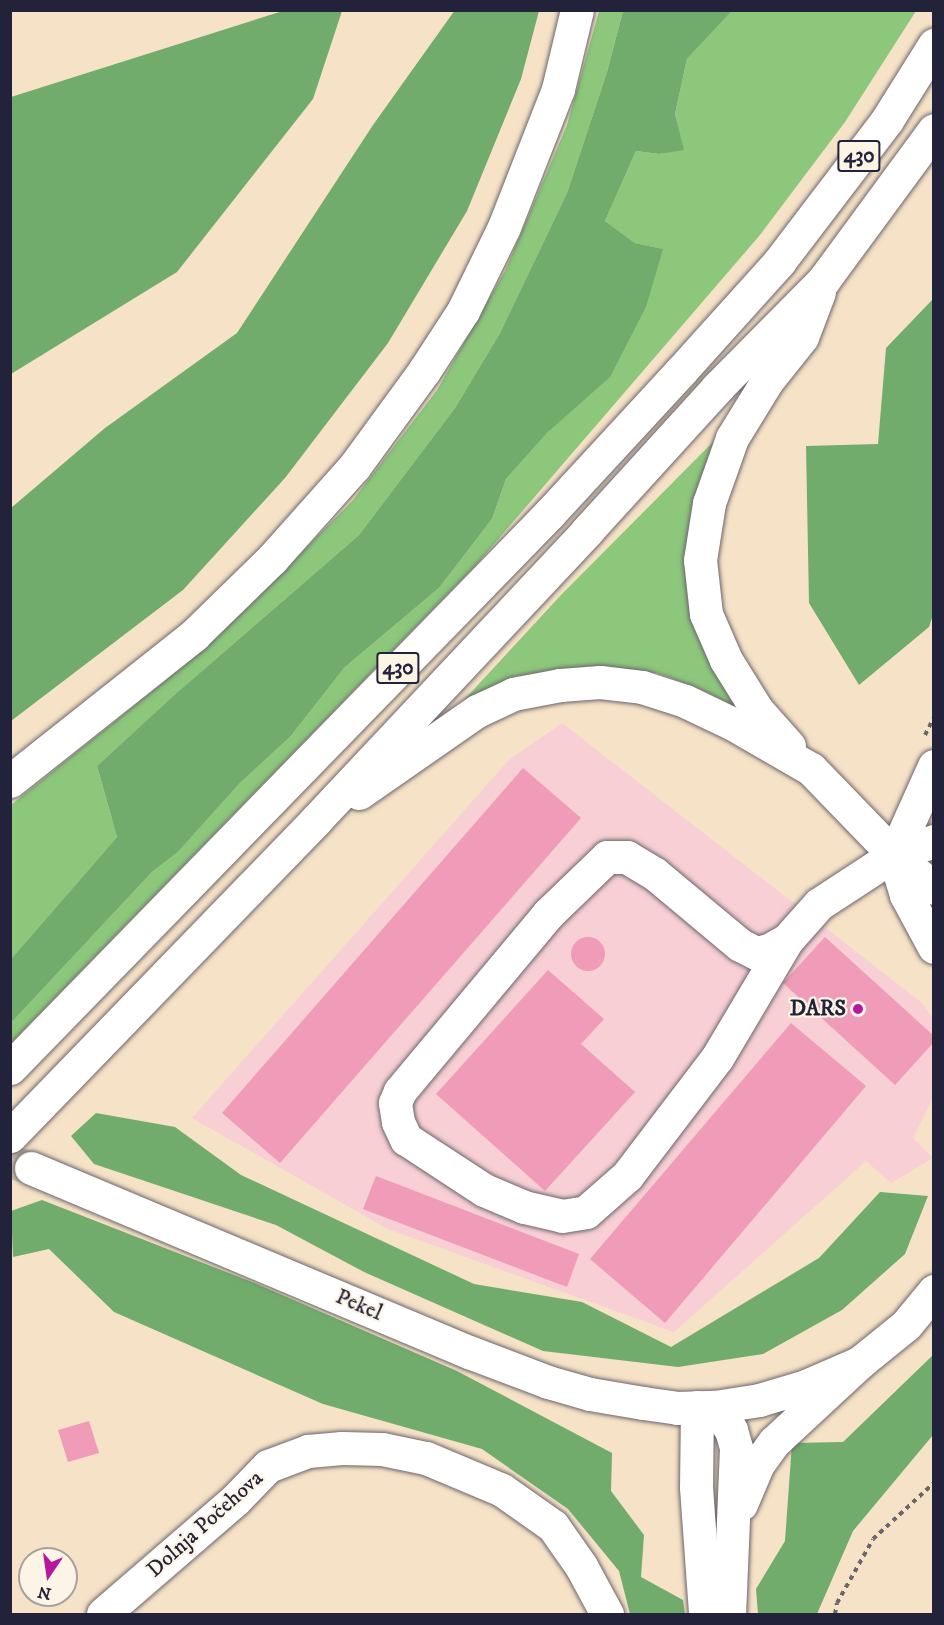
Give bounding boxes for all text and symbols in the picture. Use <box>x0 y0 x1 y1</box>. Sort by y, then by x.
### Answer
road number: 430 <box>836 138 882 174</box>
road number: 430 <box>376 650 420 686</box>
place label: DARS <box>790 996 846 1022</box>
marker: DARS <box>851 1002 865 1016</box>
street label: Pekel <box>332 1283 386 1327</box>
street label: Dolnja Počehova <box>141 1465 269 1583</box>
north arrow <box>18 1547 78 1607</box>
text: N <box>36 1581 53 1604</box>

